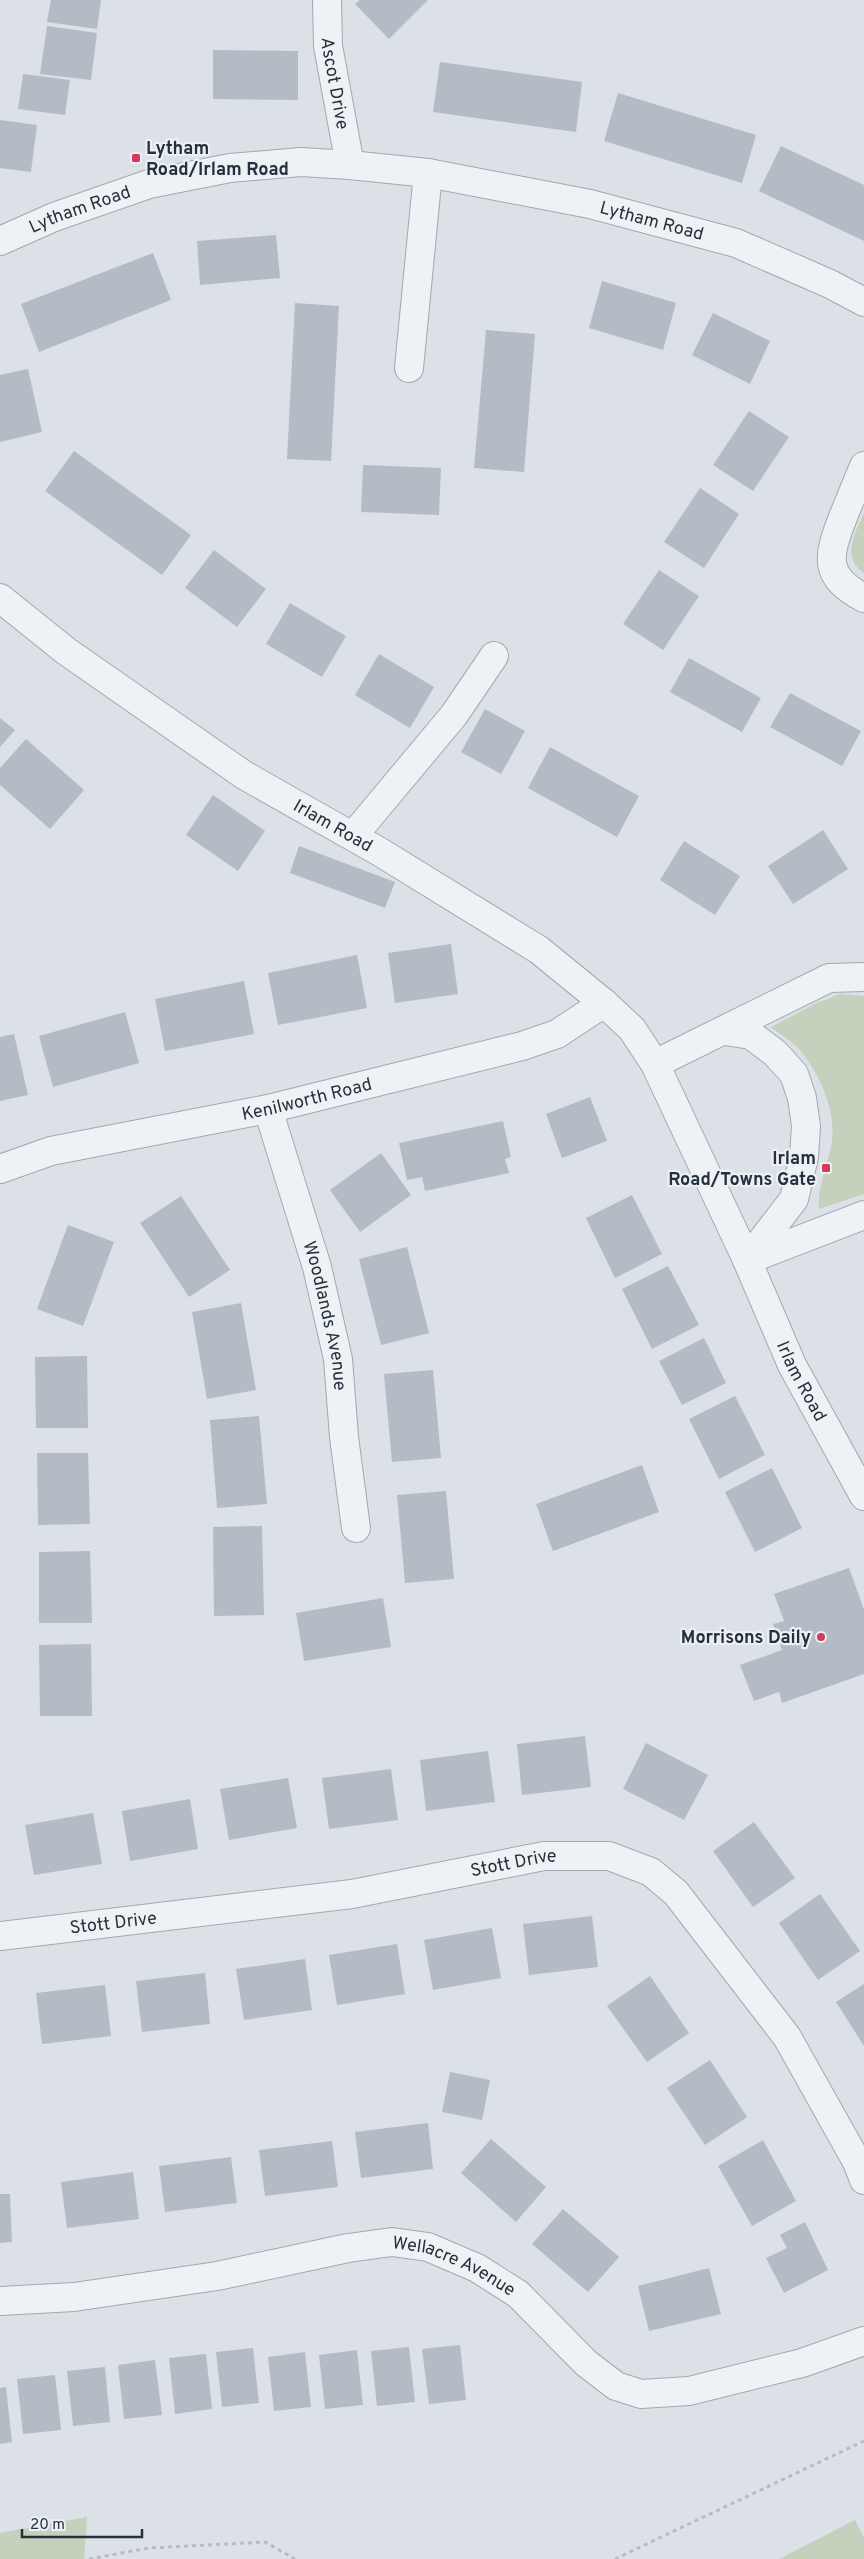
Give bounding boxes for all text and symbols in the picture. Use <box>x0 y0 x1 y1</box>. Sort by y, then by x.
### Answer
street label: Ascot Drive <box>315 37 353 132</box>
place label: Lytham Road/Irlam Road <box>146 138 289 182</box>
marker: Lytham Road/Irlam Road <box>130 152 142 164</box>
street label: Lytham Road <box>26 181 134 240</box>
street label: Lytham Road <box>597 197 706 247</box>
street label: Irlam Road <box>289 795 376 858</box>
street label: Kenilworth Road <box>240 1074 375 1127</box>
place label: Irlam Road/Towns Gate <box>668 1148 816 1192</box>
marker: Irlam Road/Towns Gate <box>820 1162 832 1174</box>
street label: Woodlands Avenue <box>297 1238 350 1391</box>
street label: Irlam Road <box>770 1338 831 1426</box>
place label: Morrisons Daily <box>681 1627 811 1650</box>
marker: Morrisons Daily <box>815 1631 827 1643</box>
street label: Stott Drive <box>469 1846 556 1883</box>
street label: Stott Drive <box>69 1907 158 1941</box>
street label: Wellacre Avenue <box>391 2232 519 2302</box>
scale bar <box>22 2506 142 2538</box>
text: 20 m <box>30 2516 65 2535</box>

